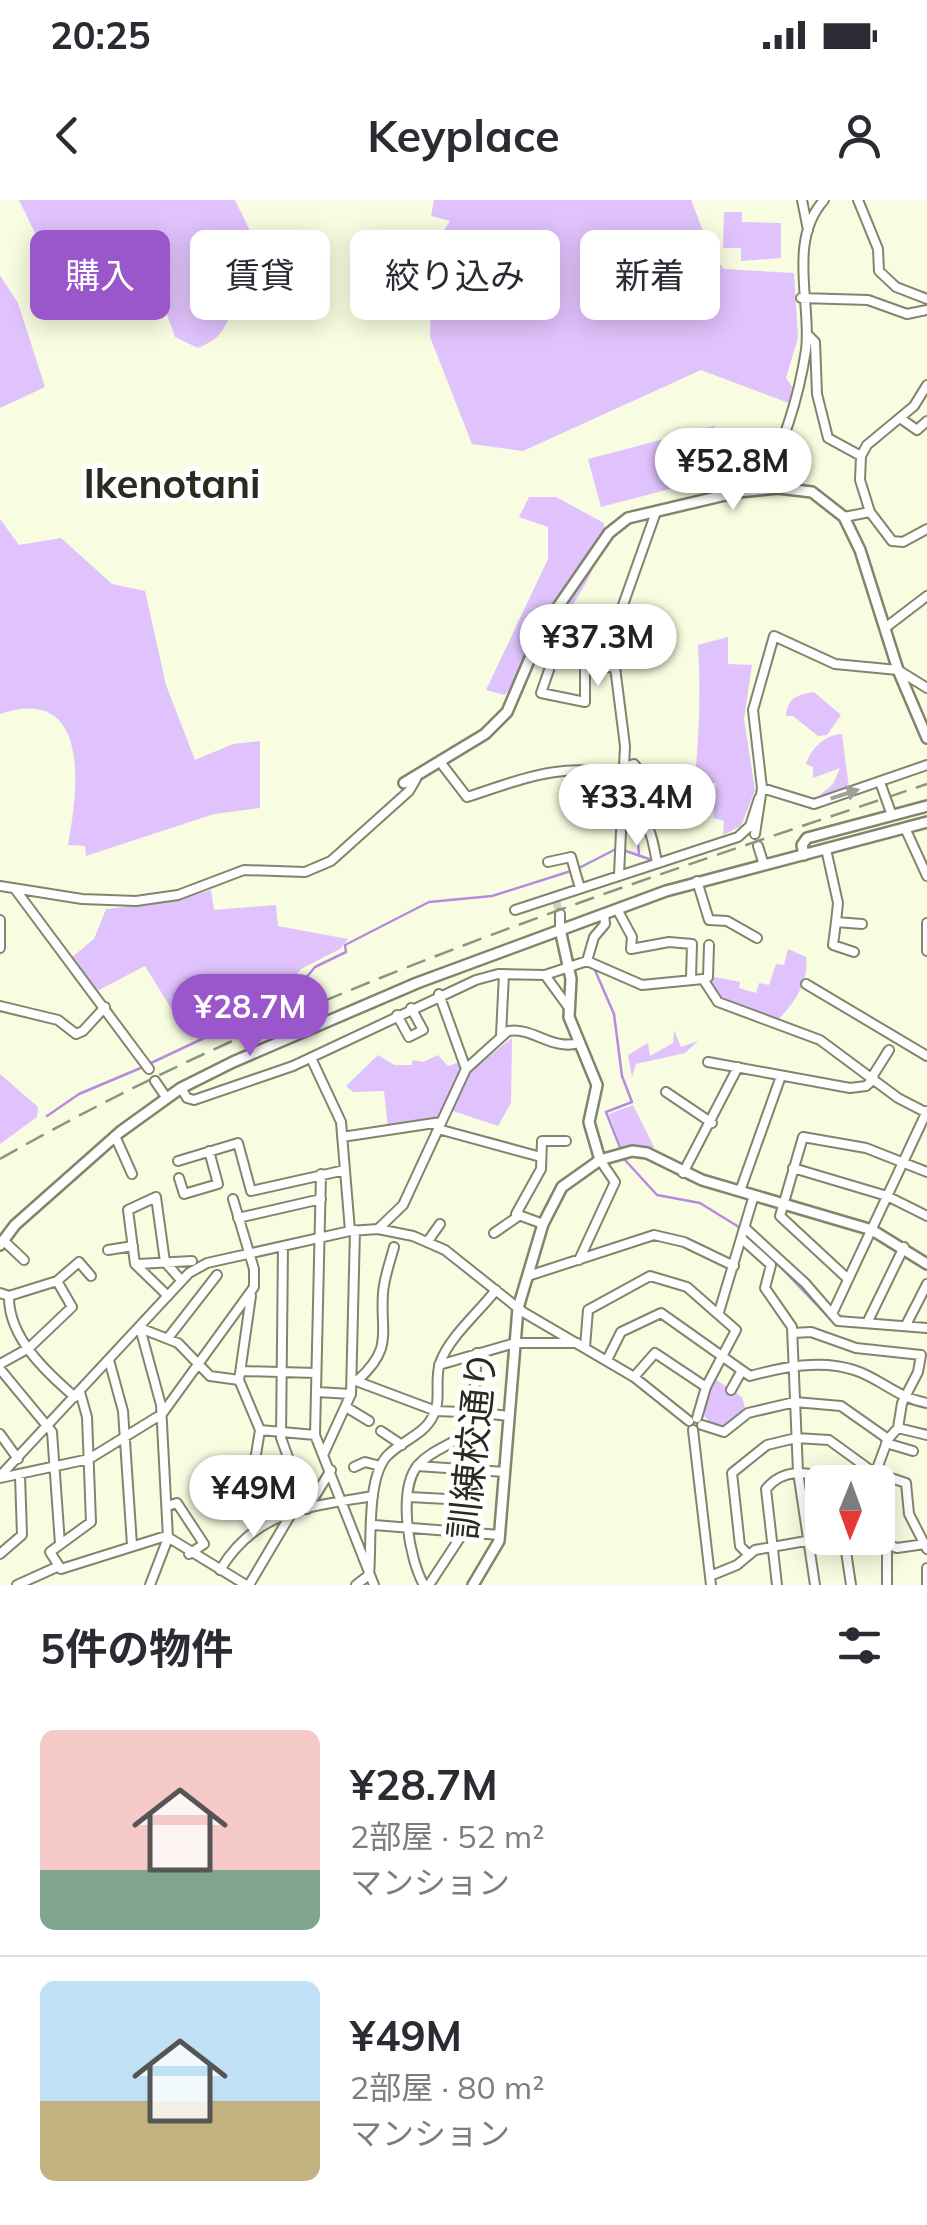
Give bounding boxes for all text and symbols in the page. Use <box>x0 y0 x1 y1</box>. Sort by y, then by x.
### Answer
text: 20:25 <box>50 11 151 59</box>
text: Keyplace <box>367 107 560 163</box>
icon: back <box>40 108 95 163</box>
icon: person <box>832 108 887 163</box>
chip: 購入 <box>30 230 170 320</box>
chip: 賃貸 <box>190 230 330 320</box>
chip: 絞り込み <box>350 230 560 320</box>
chip: 新着 <box>580 230 720 320</box>
pin: ¥52.8M <box>652 428 814 513</box>
text: ¥52.8M <box>677 440 789 480</box>
district label: Ikenotani <box>83 458 261 508</box>
pin: ¥37.3M <box>517 604 679 689</box>
text: ¥37.3M <box>542 616 654 656</box>
pin: ¥33.4M <box>556 764 718 849</box>
text: ¥33.4M <box>581 776 693 816</box>
one-way arrow <box>830 786 860 801</box>
pin: ¥28.7M <box>169 974 331 1059</box>
text: ¥28.7M <box>194 986 306 1026</box>
street label: 訓練校通り <box>438 1348 506 1542</box>
pin: ¥49M <box>195 1455 313 1540</box>
north arrow <box>805 1465 895 1555</box>
map controls <box>805 1465 895 1555</box>
text: ¥49M <box>211 1467 297 1507</box>
icon: filters <box>832 1618 887 1673</box>
text: 5件の物件 <box>40 1622 233 1675</box>
text: ¥28.7M <box>350 1758 498 1811</box>
icon: home <box>120 1770 240 1890</box>
text: 2部屋 · 52 m² <box>350 1816 544 1856</box>
text: マンション <box>350 1862 510 1902</box>
text: ¥49M <box>350 2009 462 2062</box>
icon: home <box>120 2021 240 2141</box>
text: 2部屋 · 80 m² <box>350 2067 544 2107</box>
text: マンション <box>350 2113 510 2153</box>

